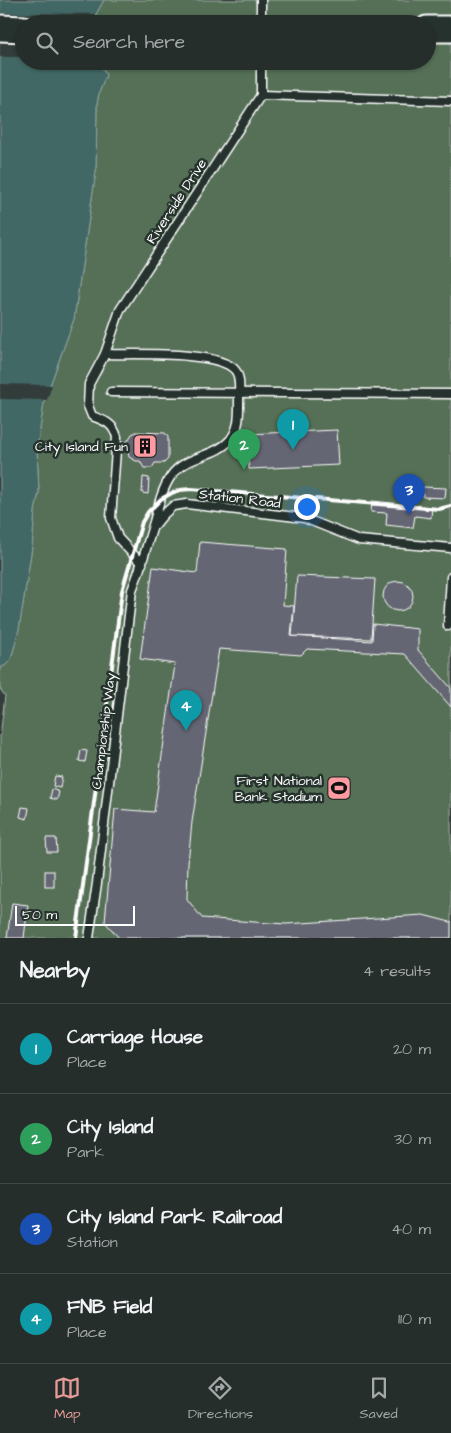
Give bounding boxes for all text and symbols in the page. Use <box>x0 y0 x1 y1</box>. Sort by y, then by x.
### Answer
search box <box>15 15 436 70</box>
icon: search <box>33 29 61 57</box>
text: Search here <box>73 29 185 56</box>
street label: Riverside Drive <box>142 155 212 248</box>
pin: 1 <box>277 409 309 450</box>
pin: 2 <box>228 429 260 470</box>
building icon: City Island Fun <box>132 433 158 459</box>
place label: City Island Fun <box>35 437 128 457</box>
pin: 3 <box>393 474 425 515</box>
street label: Station Road <box>198 484 282 514</box>
your location <box>294 494 320 520</box>
street label: Championship Way <box>87 671 121 790</box>
pin: 4 <box>170 690 202 731</box>
place label: First National Bank Stadium <box>235 771 322 807</box>
sports icon: First National Bank Stadium <box>326 775 352 801</box>
scale bar <box>15 903 135 926</box>
text: 50 m <box>22 905 57 925</box>
text: Nearby <box>20 956 90 985</box>
text: 4 results <box>363 960 431 982</box>
text: Carriage House <box>67 1024 203 1051</box>
text: 1 <box>35 1038 37 1060</box>
text: 20 m <box>393 1038 431 1060</box>
text: Place <box>67 1051 107 1073</box>
text: City Island <box>67 1114 153 1141</box>
text: 2 <box>31 1128 41 1150</box>
text: 30 m <box>394 1128 431 1150</box>
text: Park <box>67 1141 104 1163</box>
text: City Island Park Railroad <box>67 1204 282 1231</box>
text: 3 <box>32 1218 40 1240</box>
text: 40 m <box>391 1218 431 1240</box>
text: Station <box>67 1231 118 1253</box>
text: FNB Field <box>67 1294 152 1321</box>
text: 4 <box>31 1308 41 1330</box>
text: 110 m <box>398 1308 431 1330</box>
text: Place <box>67 1321 107 1343</box>
tab: Map <box>53 1374 81 1424</box>
tab: Directions <box>188 1374 253 1424</box>
tab: Saved <box>360 1374 398 1424</box>

